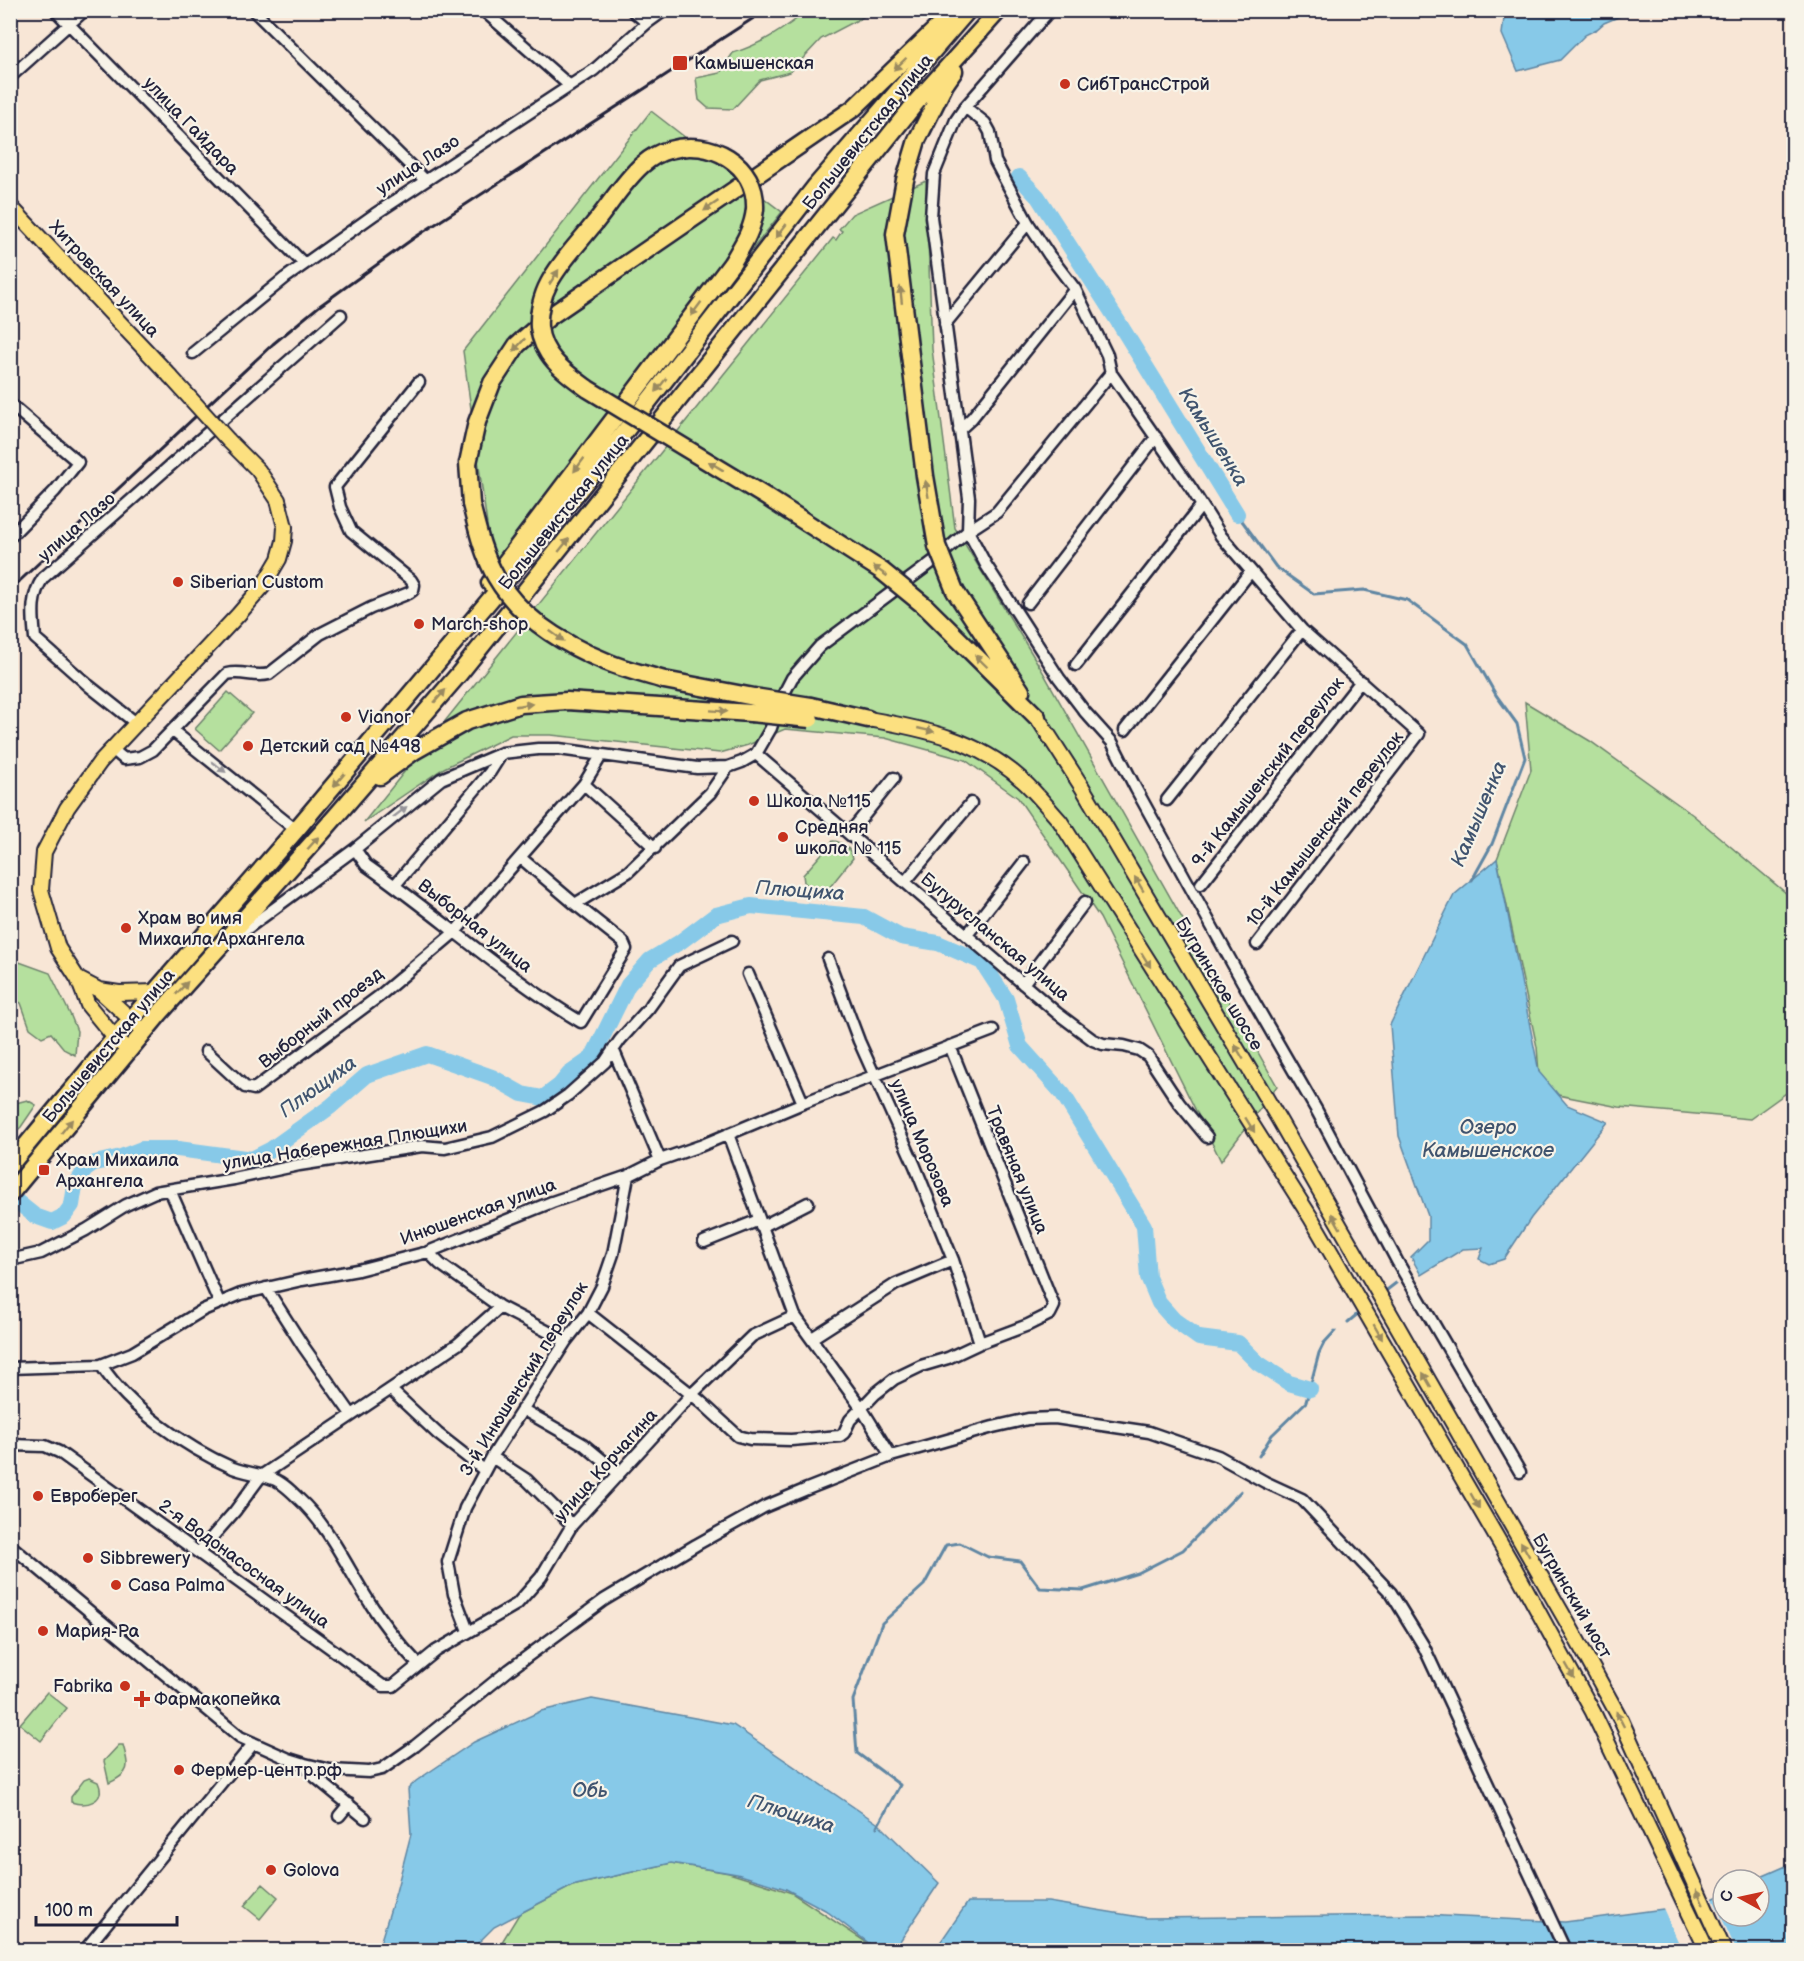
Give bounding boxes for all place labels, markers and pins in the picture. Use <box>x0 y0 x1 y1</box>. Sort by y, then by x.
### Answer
place label: Камышенская <box>694 53 814 74</box>
marker: Камышенская <box>671 54 689 72</box>
place label: СибТрансСтрой <box>1077 74 1210 95</box>
marker: СибТрансСтрой <box>1058 77 1072 91</box>
place label: Siberian Custom <box>190 572 324 593</box>
marker: Siberian Custom <box>171 575 185 589</box>
place label: March-shop <box>431 614 529 635</box>
marker: March-shop <box>412 617 426 631</box>
place label: Vianor <box>358 707 411 728</box>
marker: Vianor <box>339 710 353 724</box>
place label: Детский сад №498 <box>260 736 421 757</box>
marker: Детский сад №498 <box>241 739 255 753</box>
place label: Школа №115 <box>766 791 871 812</box>
marker: Школа №115 <box>747 794 761 808</box>
place label: Средняя школа № 115 <box>795 817 902 859</box>
marker: Средняя школа № 115 <box>776 830 790 844</box>
place label: Храм во имя Михаила Архангела <box>138 908 305 950</box>
marker: Храм во имя Михаила Архангела <box>119 921 133 935</box>
place label: Храм Михаила Архангела <box>55 1150 179 1192</box>
marker: Храм Михаила Архангела <box>37 1163 51 1177</box>
place label: Евроберег <box>50 1486 138 1507</box>
marker: Евроберег <box>31 1489 45 1503</box>
place label: Sibbrewery <box>100 1548 191 1569</box>
marker: Sibbrewery <box>81 1551 95 1565</box>
place label: Casa Palma <box>128 1575 225 1596</box>
marker: Casa Palma <box>109 1578 123 1592</box>
place label: Мария-Ра <box>55 1621 140 1642</box>
marker: Мария-Ра <box>36 1624 50 1638</box>
place label: Fabrika <box>53 1676 113 1697</box>
marker: Fabrika <box>118 1679 132 1693</box>
place label: Фармакопейка <box>154 1689 281 1710</box>
marker: Фармакопейка <box>135 1692 149 1706</box>
place label: Фермер-центр.рф <box>191 1760 342 1781</box>
marker: Фермер-центр.рф <box>172 1763 186 1777</box>
place label: Golova <box>283 1860 339 1881</box>
marker: Golova <box>264 1863 278 1877</box>

